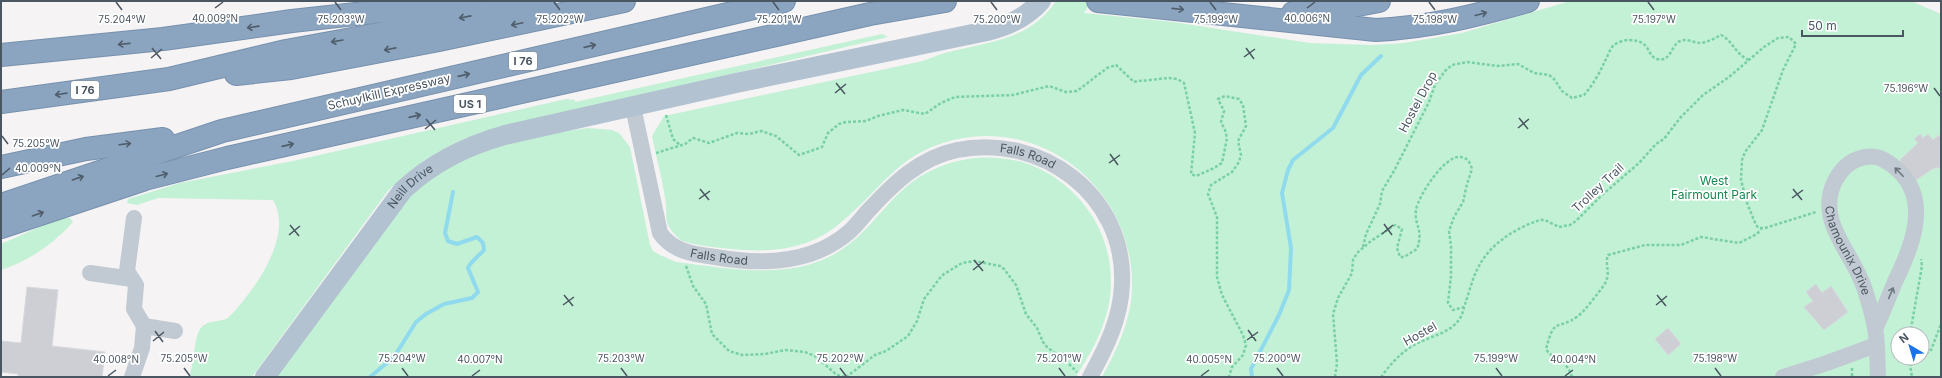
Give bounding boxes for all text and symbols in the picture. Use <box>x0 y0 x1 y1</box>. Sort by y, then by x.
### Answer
one-way arrow <box>1171 6 1184 13</box>
one-way arrow <box>1475 10 1488 17</box>
text: 40.009°N <box>192 12 238 24</box>
text: 40.006°N <box>1284 12 1330 24</box>
scale bar <box>1802 12 1903 38</box>
text: 75.204°W <box>98 13 146 25</box>
text: 75.203°W <box>317 13 365 25</box>
text: 75.202°W <box>536 13 584 25</box>
text: 75.201°W <box>756 13 802 25</box>
text: 75.200°W <box>973 13 1021 25</box>
text: 75.199°W <box>1194 13 1238 25</box>
text: 75.198°W <box>1413 13 1457 25</box>
text: 75.197°W <box>1632 13 1676 25</box>
one-way arrow <box>458 14 471 22</box>
text: 50 m <box>1808 18 1837 33</box>
one-way arrow <box>511 21 524 29</box>
one-way arrow <box>247 23 260 31</box>
one-way arrow <box>331 38 344 46</box>
one-way arrow <box>118 40 131 47</box>
one-way arrow <box>584 41 597 49</box>
one-way arrow <box>384 45 397 53</box>
road number: I 76 <box>509 52 537 70</box>
street label: Hostel Drop <box>1395 69 1440 135</box>
street label: Schuylkill Expressway <box>326 70 452 113</box>
one-way arrow <box>457 71 470 78</box>
road number: I 76 <box>71 81 99 99</box>
text: 75.196°W <box>1884 82 1928 94</box>
one-way arrow <box>55 90 68 97</box>
road number: US 1 <box>454 95 486 113</box>
one-way arrow <box>408 112 421 120</box>
text: 75.205°W <box>12 137 60 149</box>
one-way arrow <box>118 140 131 148</box>
one-way arrow <box>281 140 294 148</box>
street label: Falls Road <box>999 140 1059 172</box>
street label: Trolley Trail <box>1569 160 1627 215</box>
street label: Neill Drive <box>384 161 436 211</box>
text: 40.009°N <box>15 162 61 174</box>
one-way arrow <box>1894 167 1904 177</box>
one-way arrow <box>155 171 168 178</box>
park label: West Fairmount Park <box>1671 173 1757 202</box>
one-way arrow <box>71 174 84 181</box>
street label: Chamounix Drive <box>1822 205 1874 297</box>
one-way arrow <box>31 210 44 217</box>
street label: Falls Road <box>689 245 748 268</box>
one-way arrow <box>1887 287 1895 299</box>
street label: Hostel <box>1400 318 1439 349</box>
north arrow <box>1890 326 1930 366</box>
text: N <box>1896 330 1911 346</box>
text: 75.205°W <box>160 352 208 364</box>
text: 75.204°W <box>378 352 426 364</box>
text: 75.203°W <box>597 352 645 364</box>
text: 75.202°W <box>816 352 864 364</box>
text: 75.201°W <box>1036 352 1082 364</box>
text: 75.200°W <box>1253 352 1301 364</box>
text: 75.199°W <box>1474 352 1518 364</box>
text: 75.198°W <box>1693 352 1737 364</box>
text: 40.008°N <box>93 353 139 365</box>
text: 40.007°N <box>457 353 503 365</box>
text: 40.005°N <box>1186 353 1232 365</box>
text: 40.004°N <box>1550 353 1596 365</box>

